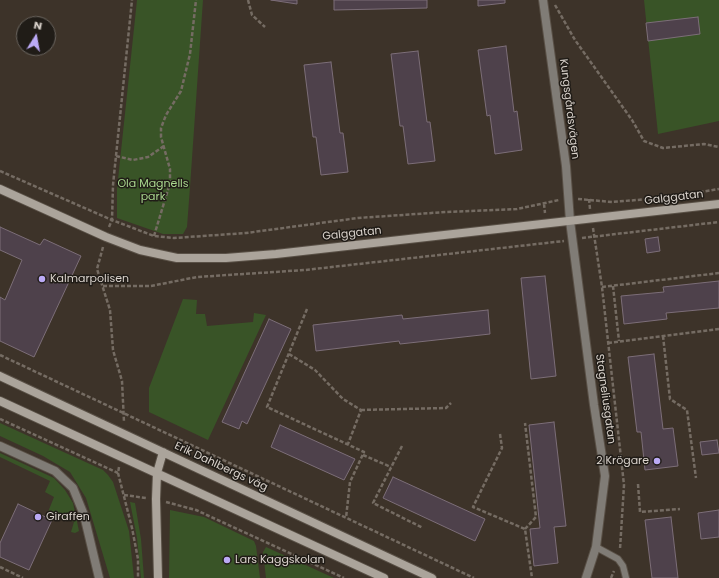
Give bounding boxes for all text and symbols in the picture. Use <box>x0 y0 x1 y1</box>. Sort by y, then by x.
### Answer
north arrow <box>16 16 56 56</box>
text: N <box>33 17 44 34</box>
street label: Kungsgårdsvägen <box>556 58 582 160</box>
park label: Ola Magnells park <box>117 177 189 203</box>
street label: Galggatan <box>644 188 704 208</box>
street label: Galggatan <box>322 224 382 244</box>
place label: Kalmarpolisen <box>50 272 129 286</box>
marker: Kalmarpolisen <box>37 274 47 284</box>
street label: Stagneliusgatan <box>592 353 618 445</box>
street label: Erik Dahlbergs väg <box>172 440 270 494</box>
place label: 2 Krögare <box>596 454 649 468</box>
marker: 2 Krögare <box>652 456 662 466</box>
place label: Giraffen <box>46 510 90 524</box>
marker: Giraffen <box>33 512 43 522</box>
place label: Lars Kaggskolan <box>235 553 324 567</box>
marker: Lars Kaggskolan <box>222 555 232 565</box>

